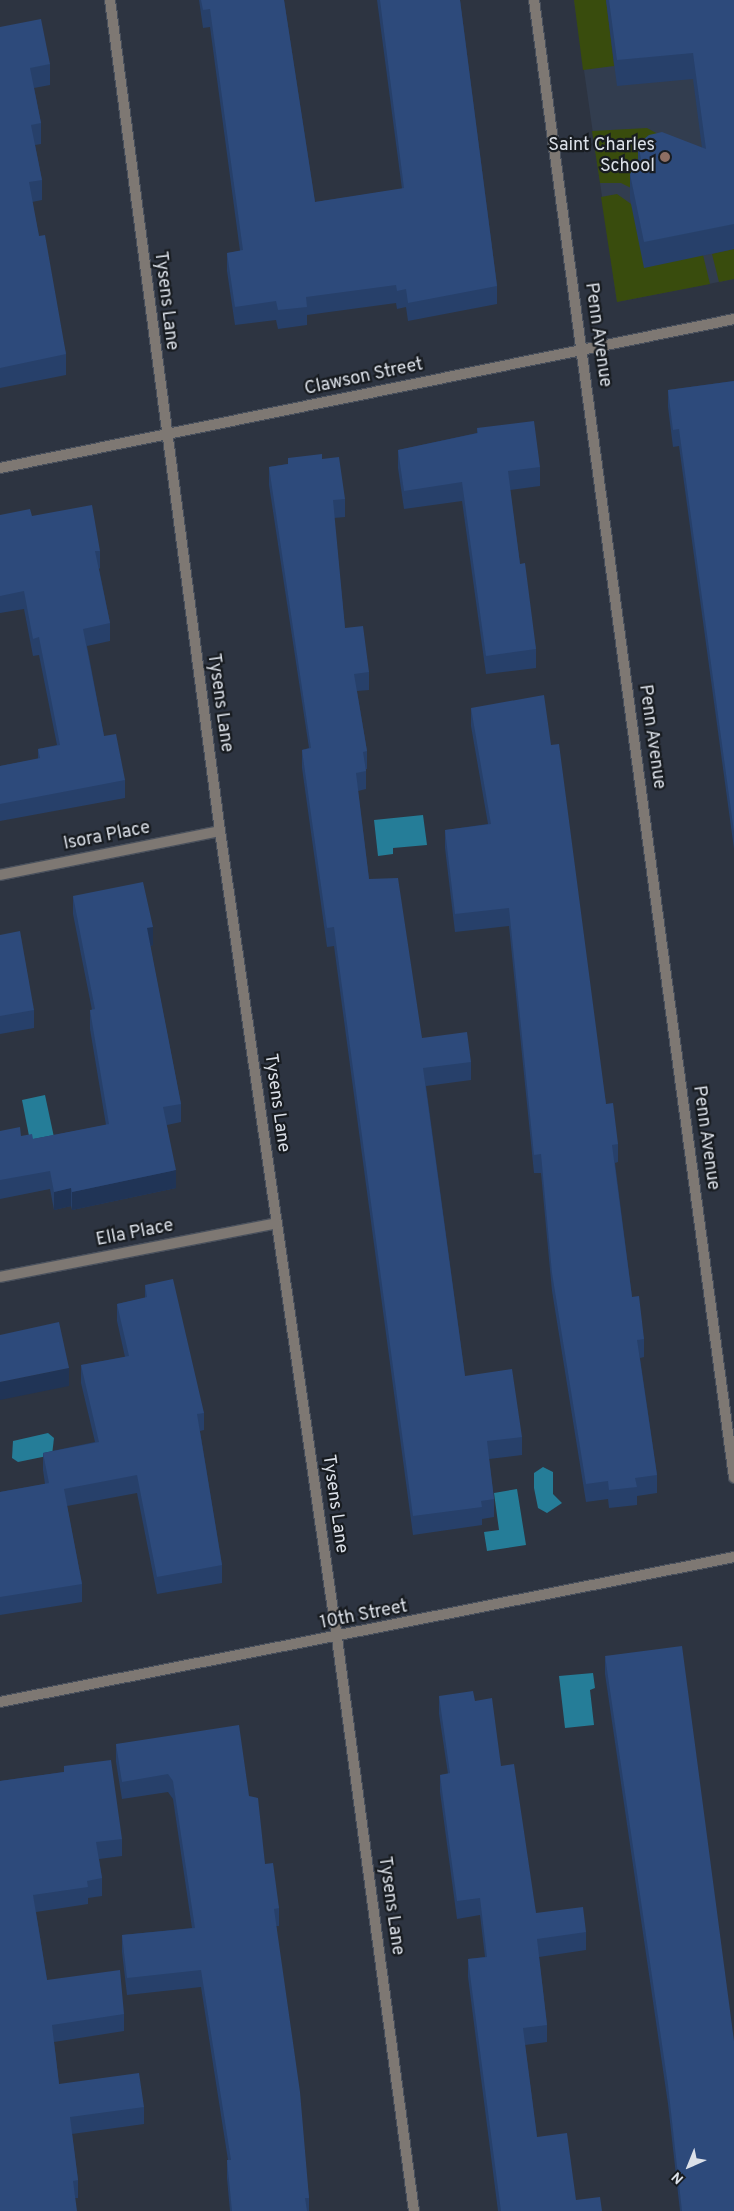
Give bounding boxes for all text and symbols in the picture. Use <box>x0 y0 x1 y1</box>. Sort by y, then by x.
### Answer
place label: Saint Charles School <box>548 136 655 178</box>
marker: Saint Charles School <box>659 151 671 163</box>
street label: Tysens Lane <box>148 250 182 352</box>
street label: Penn Avenue <box>579 281 615 389</box>
street label: Clawson Street <box>303 355 425 401</box>
street label: Tysens Lane <box>201 652 237 754</box>
street label: Penn Avenue <box>633 683 669 791</box>
street label: Isora Place <box>62 818 152 856</box>
street label: Tysens Lane <box>258 1052 294 1154</box>
street label: Penn Avenue <box>687 1084 723 1192</box>
street label: Ella Place <box>94 1216 176 1252</box>
street label: Tysens Lane <box>316 1453 352 1555</box>
street label: 10th Street <box>318 1597 410 1635</box>
street label: Tysens Lane <box>372 1855 408 1957</box>
north arrow <box>664 2141 714 2191</box>
text: N <box>669 2168 688 2187</box>

